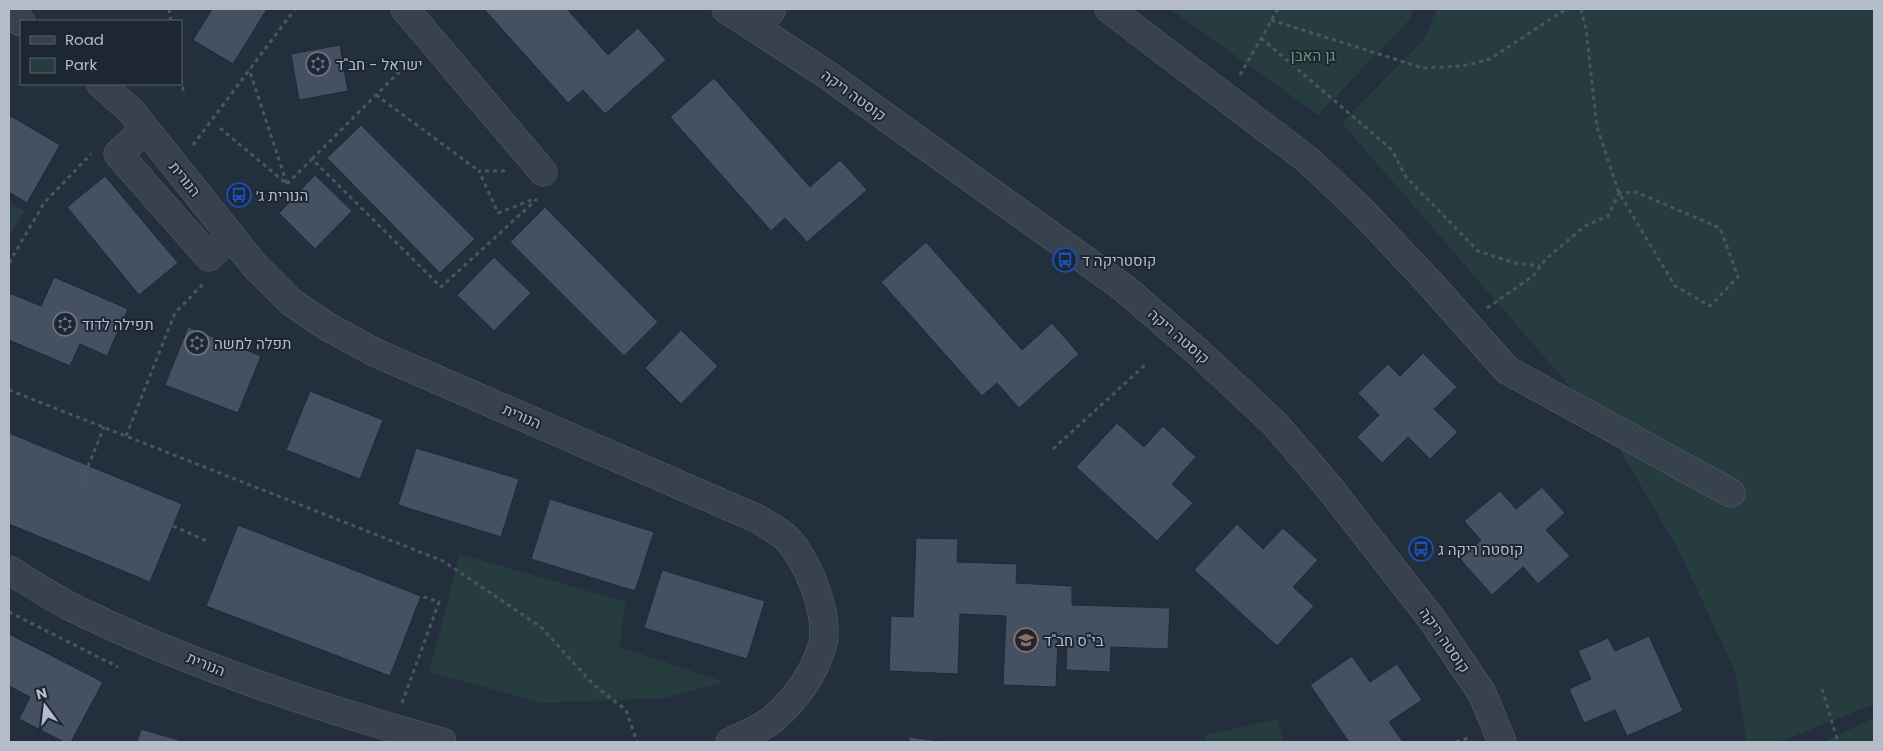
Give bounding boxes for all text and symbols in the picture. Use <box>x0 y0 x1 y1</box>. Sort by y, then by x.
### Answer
legend <box>20 20 182 85</box>
text: Road <box>65 29 104 50</box>
park label: גן האבן <box>1291 45 1336 66</box>
synagogue icon: ישראל - חב"ד <box>305 51 331 77</box>
text: Park <box>65 54 97 75</box>
place label: ישראל - חב"ד <box>336 54 423 75</box>
street label: קוסטה ריקה <box>817 64 891 126</box>
street label: הנורית <box>164 157 206 201</box>
bus stop icon: הנורית ג׳ <box>226 182 252 208</box>
place label: הנורית ג׳ <box>256 185 308 206</box>
bus stop icon: קוסטריקה ד <box>1052 247 1078 273</box>
place label: קוסטריקה ד <box>1082 250 1156 271</box>
street label: קוסטה ריקה <box>1144 303 1214 369</box>
synagogue icon: תפילה לדוד <box>52 311 78 337</box>
place label: תפילה לדוד <box>82 314 154 335</box>
synagogue icon: תפלה למשה <box>184 330 210 356</box>
place label: תפלה למשה <box>214 333 291 354</box>
street label: הנורית <box>499 398 545 434</box>
bus stop icon: קוסטה ריקה ג <box>1408 536 1434 562</box>
place label: קוסטה ריקה ג <box>1438 539 1523 560</box>
street label: קוסטה ריקה <box>1415 603 1475 677</box>
school or university icon: בי"ס חב"ד <box>1013 627 1039 653</box>
place label: בי"ס חב"ד <box>1044 630 1104 651</box>
street label: הנורית <box>184 647 228 681</box>
north arrow <box>20 681 70 731</box>
text: N <box>34 682 49 704</box>

